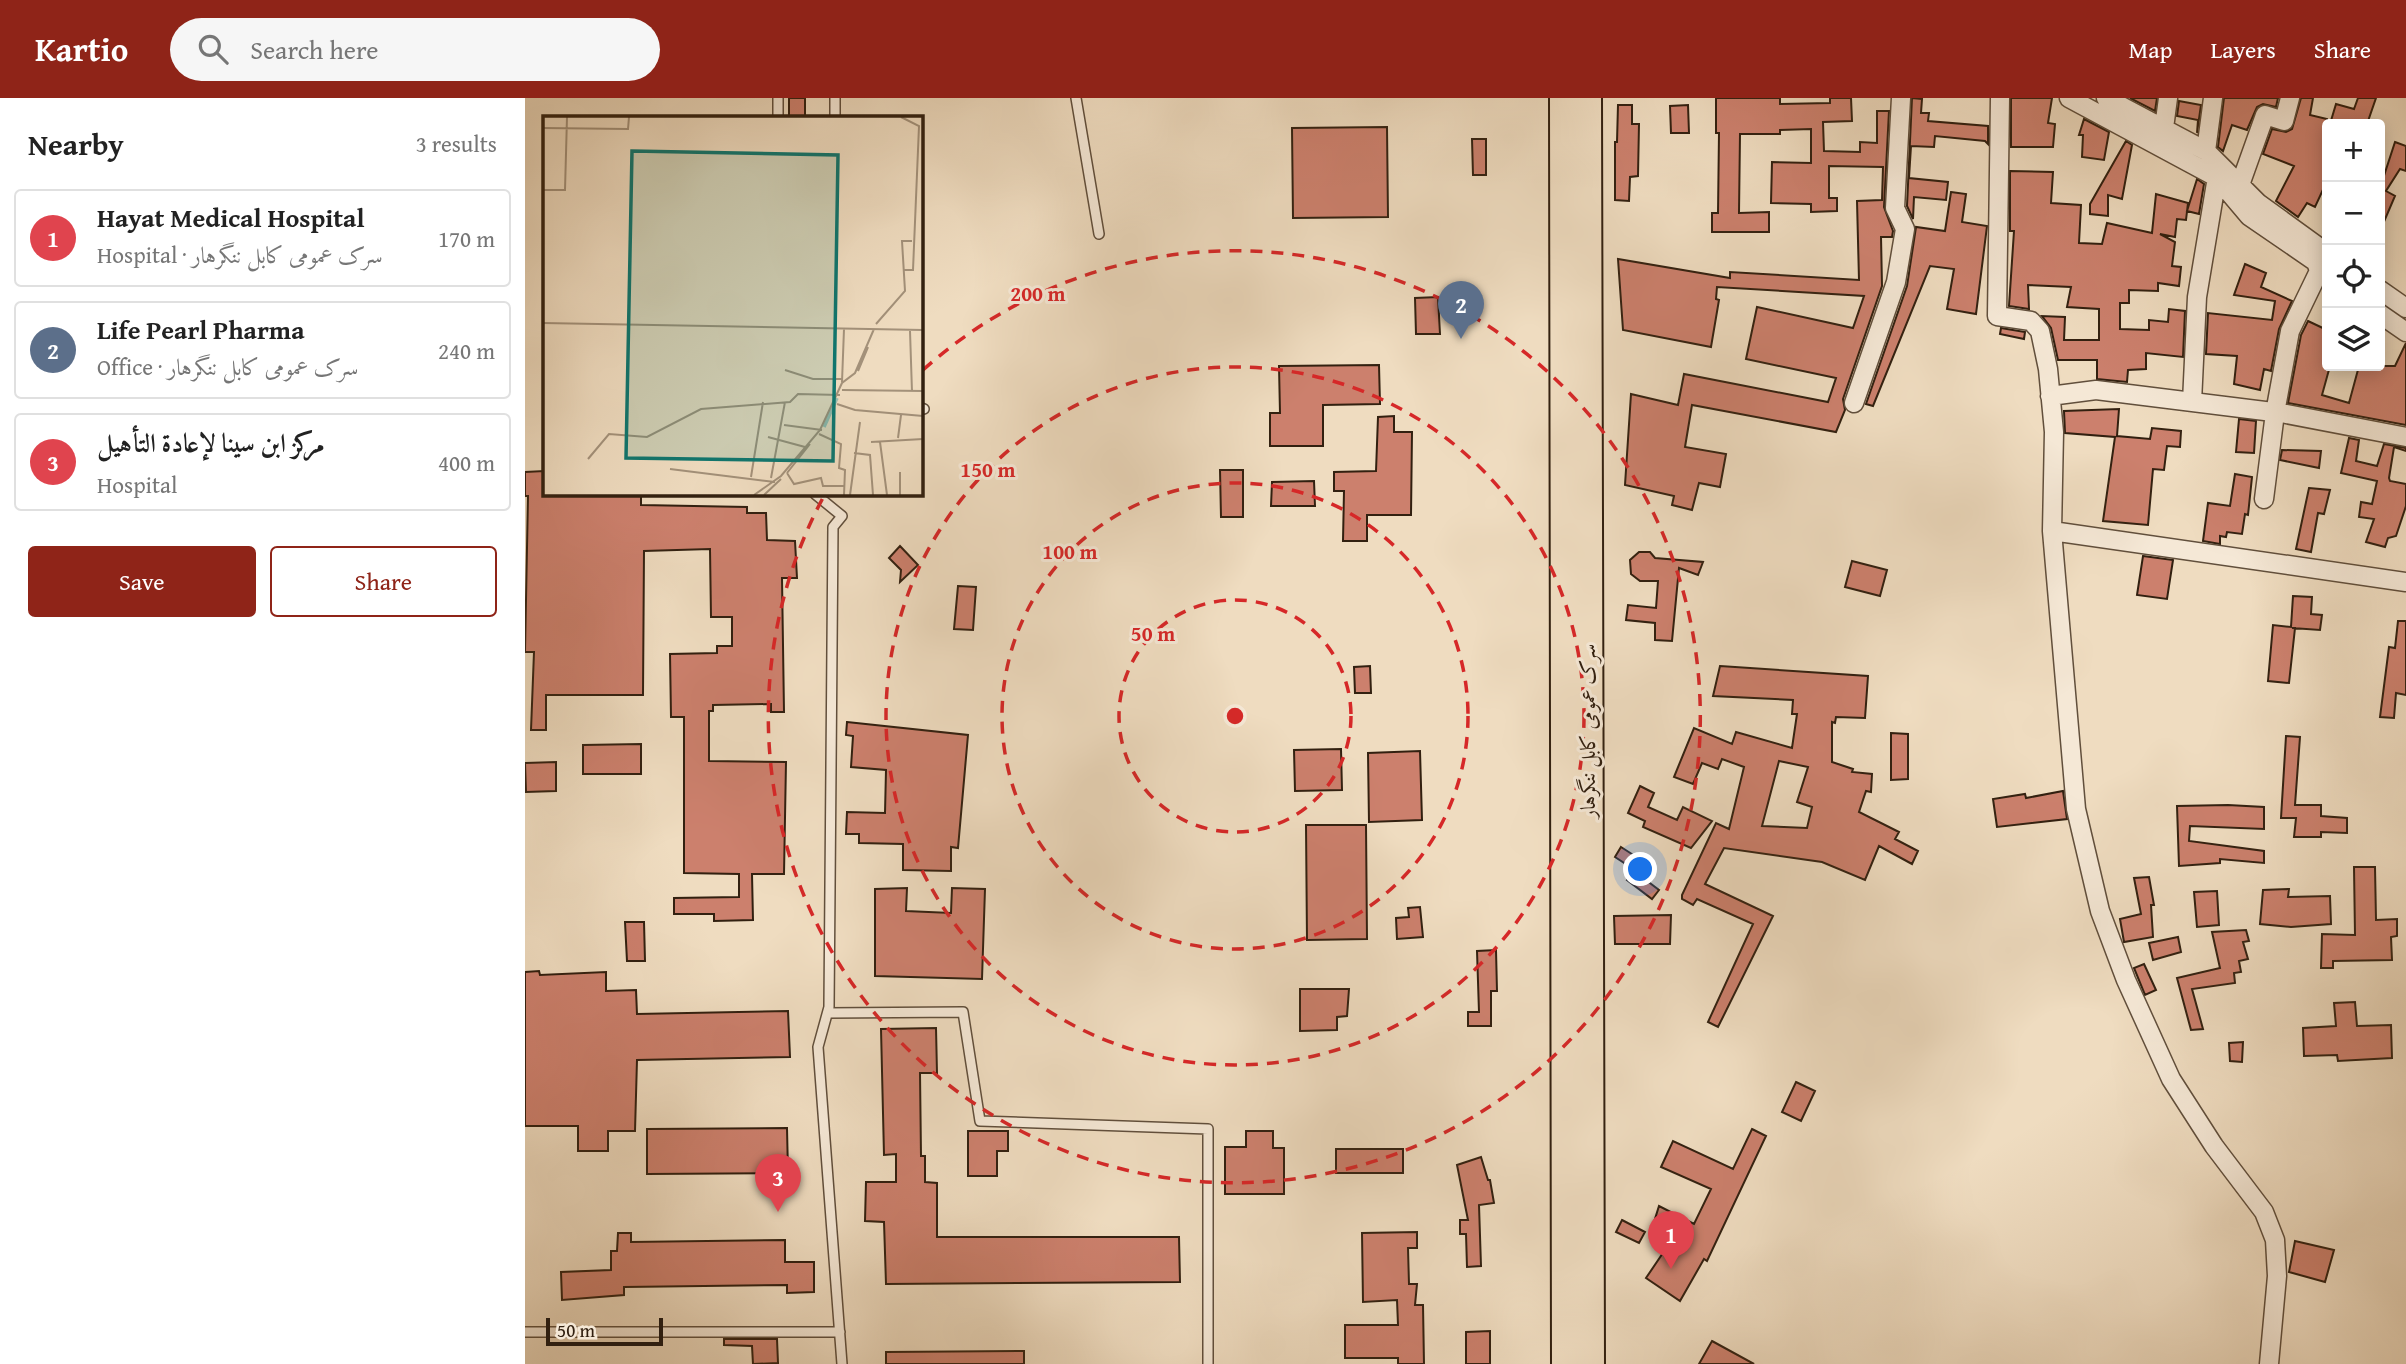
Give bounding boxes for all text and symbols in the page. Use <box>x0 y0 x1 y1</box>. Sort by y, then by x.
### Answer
search box <box>170 18 660 81</box>
text: Kartio <box>35 25 128 73</box>
icon: search <box>194 30 232 68</box>
text: Search here <box>250 30 379 69</box>
text: Map <box>2129 32 2172 67</box>
text: Layers <box>2210 32 2276 67</box>
text: Share <box>2314 32 2371 67</box>
inset map <box>543 116 922 495</box>
map controls <box>2322 119 2385 371</box>
button: + <box>2322 119 2385 182</box>
text: Nearby <box>28 122 124 166</box>
text: 3 results <box>416 127 497 160</box>
button: − <box>2322 182 2385 245</box>
text: Hayat Medical Hospital <box>97 198 365 237</box>
text: 1 <box>47 222 59 255</box>
text: 170 m <box>438 222 495 255</box>
text: Hospital · سرک عمومی کابل ننگرهار <box>97 238 383 271</box>
button: locate <box>2322 245 2385 308</box>
text: 200 m <box>1010 278 1066 309</box>
pin: 2 <box>1438 281 1484 339</box>
button: layers <box>2322 308 2385 371</box>
text: Life Pearl Pharma <box>97 310 304 349</box>
text: 2 <box>47 334 59 367</box>
text: 240 m <box>438 334 495 367</box>
text: Office · سرک عمومی کابل ننگرهار <box>97 350 358 383</box>
text: مركز ابن سينا لإعادة التأهيل <box>97 423 325 462</box>
text: 3 <box>47 446 59 479</box>
text: 400 m <box>438 446 495 479</box>
text: 150 m <box>960 454 1016 485</box>
text: Hospital <box>97 468 177 501</box>
text: 100 m <box>1042 536 1098 567</box>
button: Save <box>28 546 256 617</box>
button: Share <box>270 546 497 617</box>
text: 50 m <box>1131 618 1175 649</box>
street label: سرک عمومی کابل ننگرهار <box>1572 644 1603 820</box>
centre of rings <box>1223 704 1247 728</box>
your location <box>1623 852 1657 886</box>
pin: 3 <box>755 1154 801 1212</box>
pin: 1 <box>1648 1211 1694 1269</box>
scale bar <box>546 1315 663 1347</box>
text: 50 m <box>557 1316 595 1344</box>

